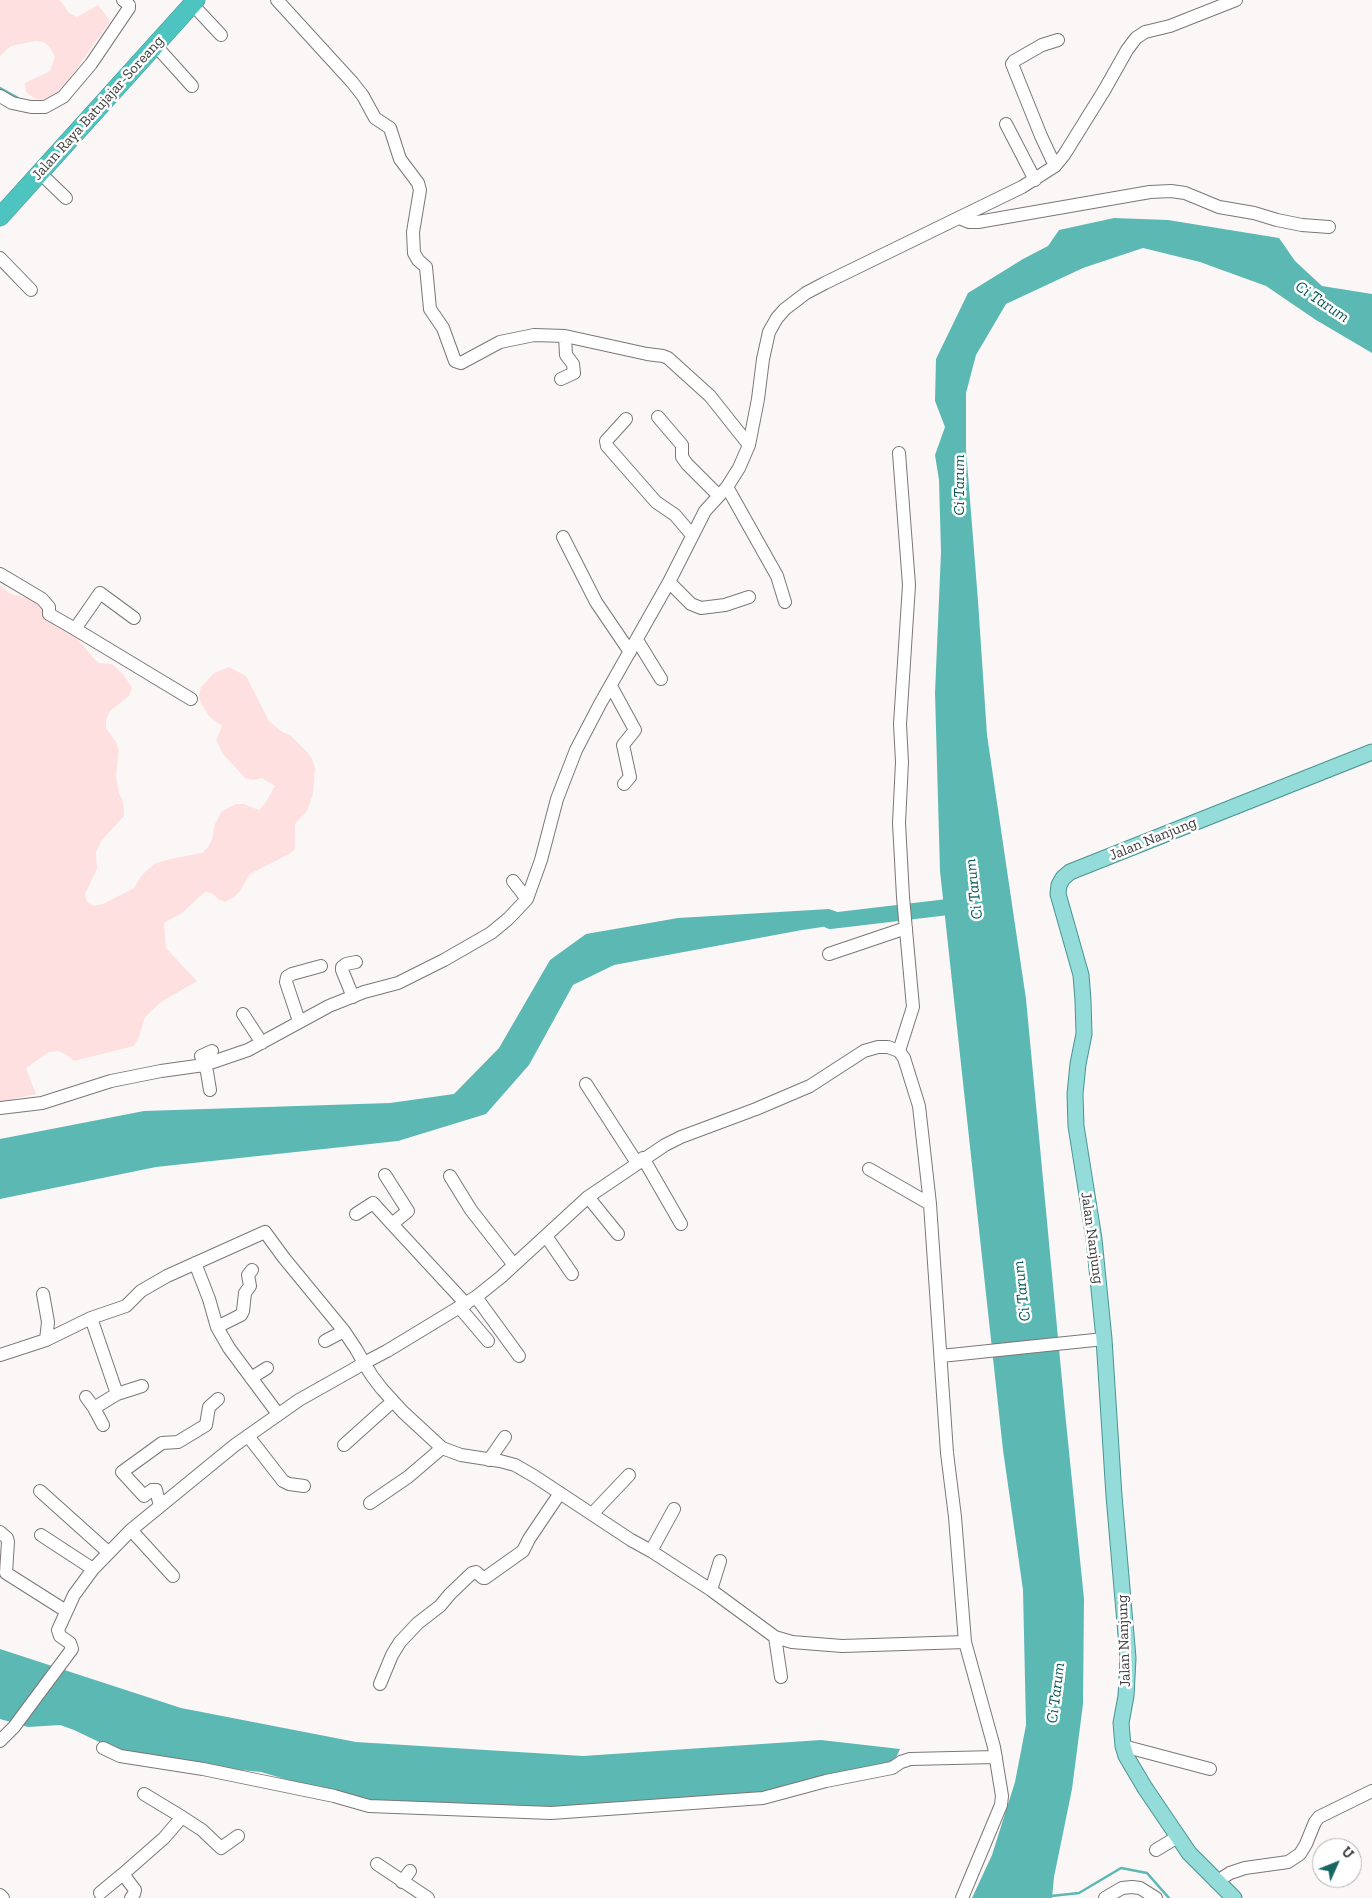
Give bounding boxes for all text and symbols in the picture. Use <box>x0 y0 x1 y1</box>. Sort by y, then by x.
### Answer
street label: Jalan Raya Batujajar-Soreang <box>28 32 168 184</box>
water label: Ci Tarum <box>1291 277 1353 327</box>
water label: Ci Tarum <box>949 455 969 515</box>
street label: Jalan Nanjung <box>1107 813 1199 865</box>
water label: Ci Tarum <box>961 858 987 920</box>
street label: Jalan Nanjung <box>1077 1191 1107 1285</box>
water label: Ci Tarum <box>1009 1260 1035 1322</box>
street label: Jalan Nanjung <box>1113 1594 1135 1688</box>
water label: Ci Tarum <box>1043 1662 1069 1724</box>
north arrow <box>1312 1838 1362 1888</box>
text: U <box>1338 1843 1357 1862</box>

